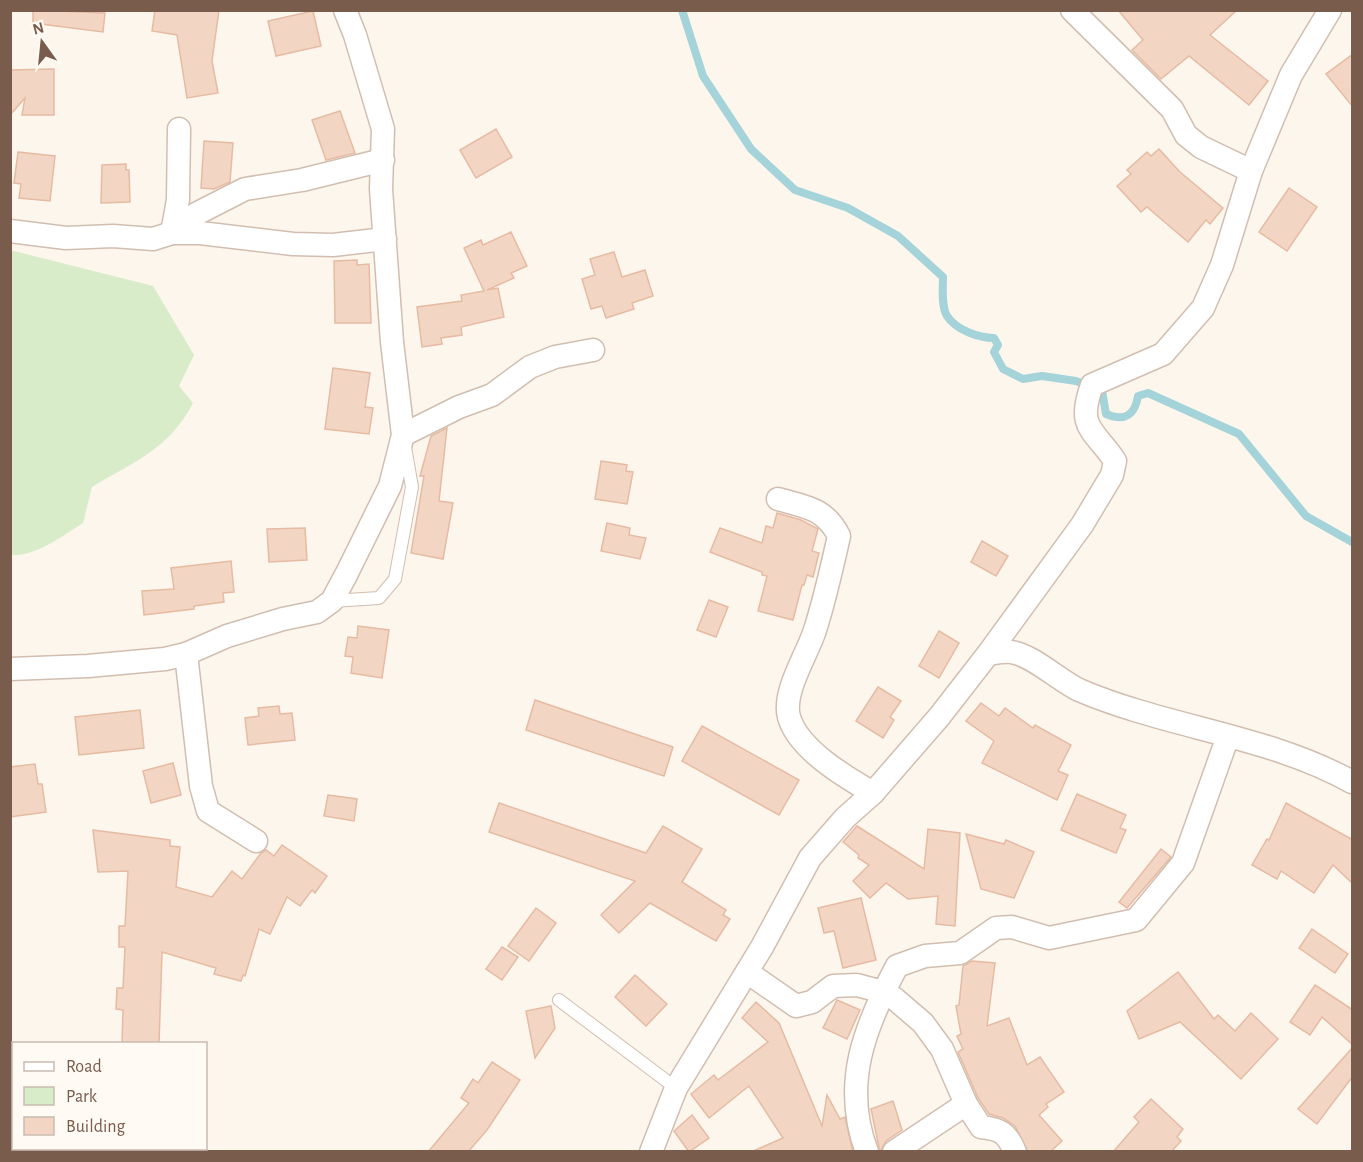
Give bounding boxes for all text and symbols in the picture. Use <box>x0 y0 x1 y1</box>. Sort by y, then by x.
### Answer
north arrow <box>12 12 72 72</box>
text: N <box>31 19 46 38</box>
legend <box>12 1042 207 1150</box>
text: Road <box>66 1058 102 1076</box>
text: Park <box>66 1088 98 1106</box>
text: Building <box>66 1118 126 1136</box>

